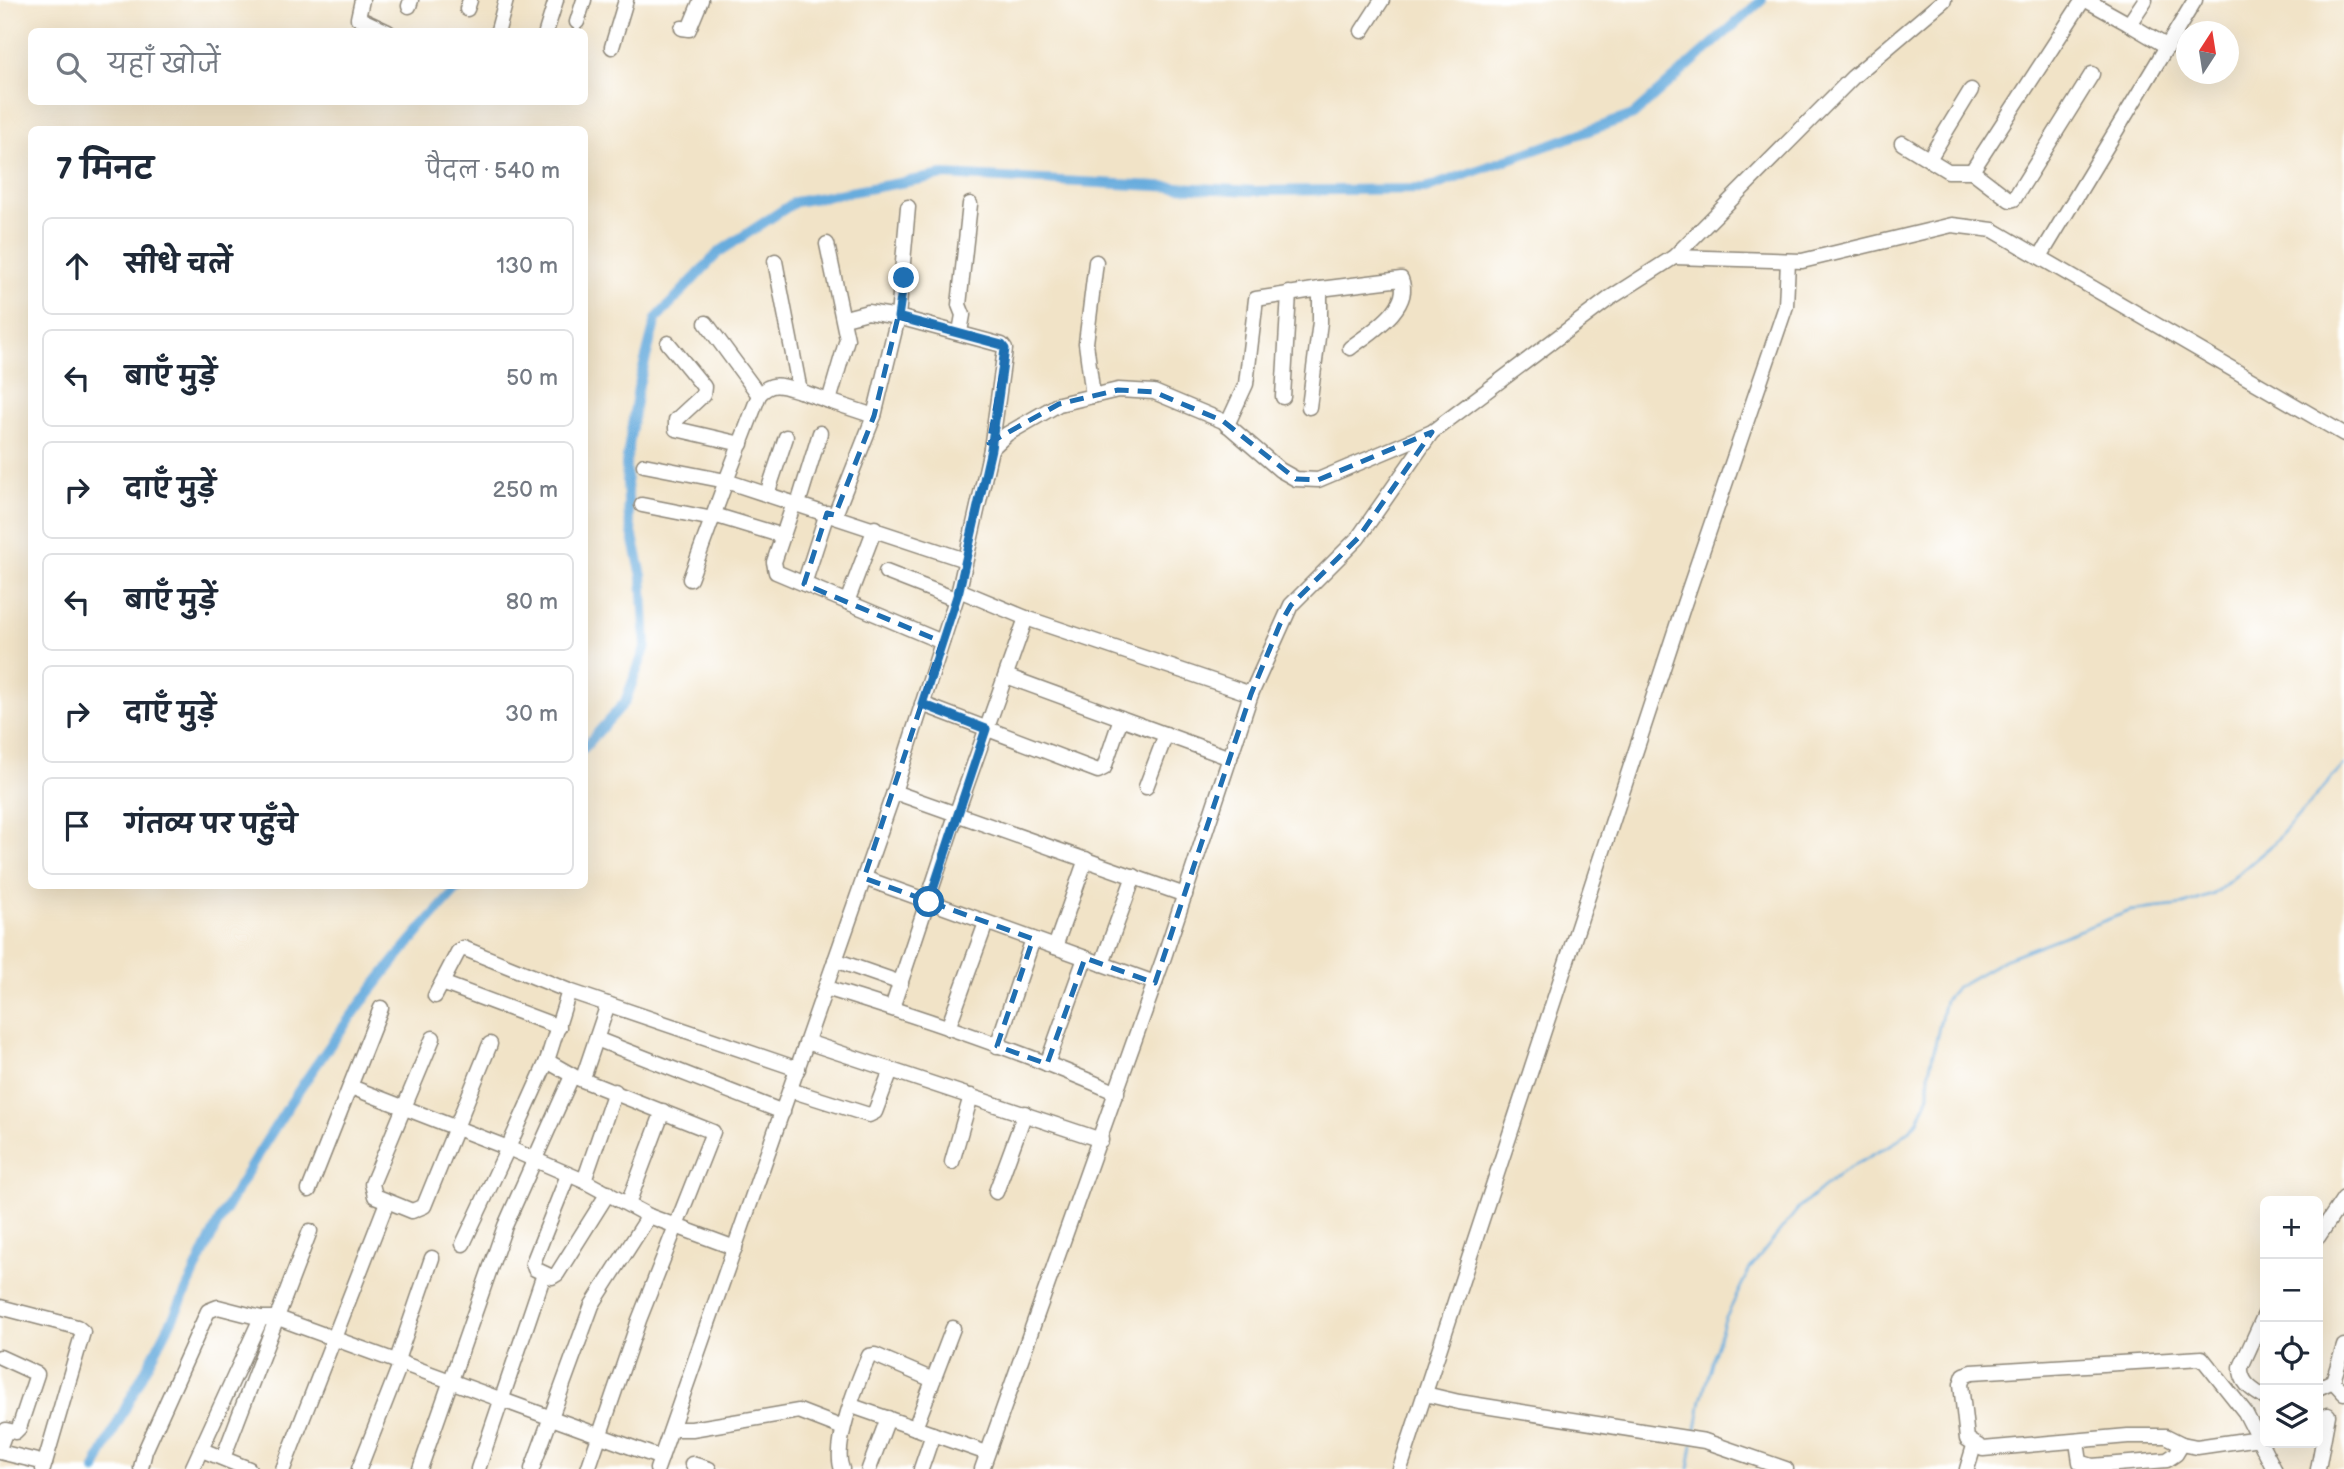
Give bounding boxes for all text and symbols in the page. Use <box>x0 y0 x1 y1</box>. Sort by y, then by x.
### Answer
north arrow <box>2176 21 2239 84</box>
search box <box>28 28 588 105</box>
icon: search <box>52 48 90 86</box>
text: यहाँ खोजें <box>108 50 220 81</box>
text: 7 मिनट <box>56 152 153 188</box>
text: पैदल · 540 m <box>426 157 560 185</box>
icon: ahead <box>58 247 96 285</box>
text: सीधे चलें <box>125 250 232 281</box>
text: 130 m <box>496 252 558 280</box>
route end <box>888 262 919 293</box>
icon: left <box>58 359 96 397</box>
text: बाएँ मुड़ें <box>125 362 217 393</box>
text: 50 m <box>506 364 558 392</box>
icon: right <box>58 471 96 509</box>
text: दाएँ मुड़ें <box>125 474 216 505</box>
text: 250 m <box>492 476 558 504</box>
icon: left <box>58 583 96 621</box>
text: बाएँ मुड़ें <box>125 586 217 617</box>
text: 80 m <box>506 588 558 616</box>
icon: right <box>58 695 96 733</box>
text: दाएँ मुड़ें <box>125 698 216 729</box>
text: 30 m <box>505 700 558 728</box>
icon: arrive <box>58 807 96 845</box>
text: गंतव्य पर पहुँचे <box>125 810 297 841</box>
route start <box>913 886 944 917</box>
map controls <box>2260 1196 2323 1448</box>
button: + <box>2260 1196 2323 1259</box>
button: − <box>2260 1259 2323 1322</box>
button: locate <box>2260 1322 2323 1385</box>
button: layers <box>2260 1385 2323 1448</box>

